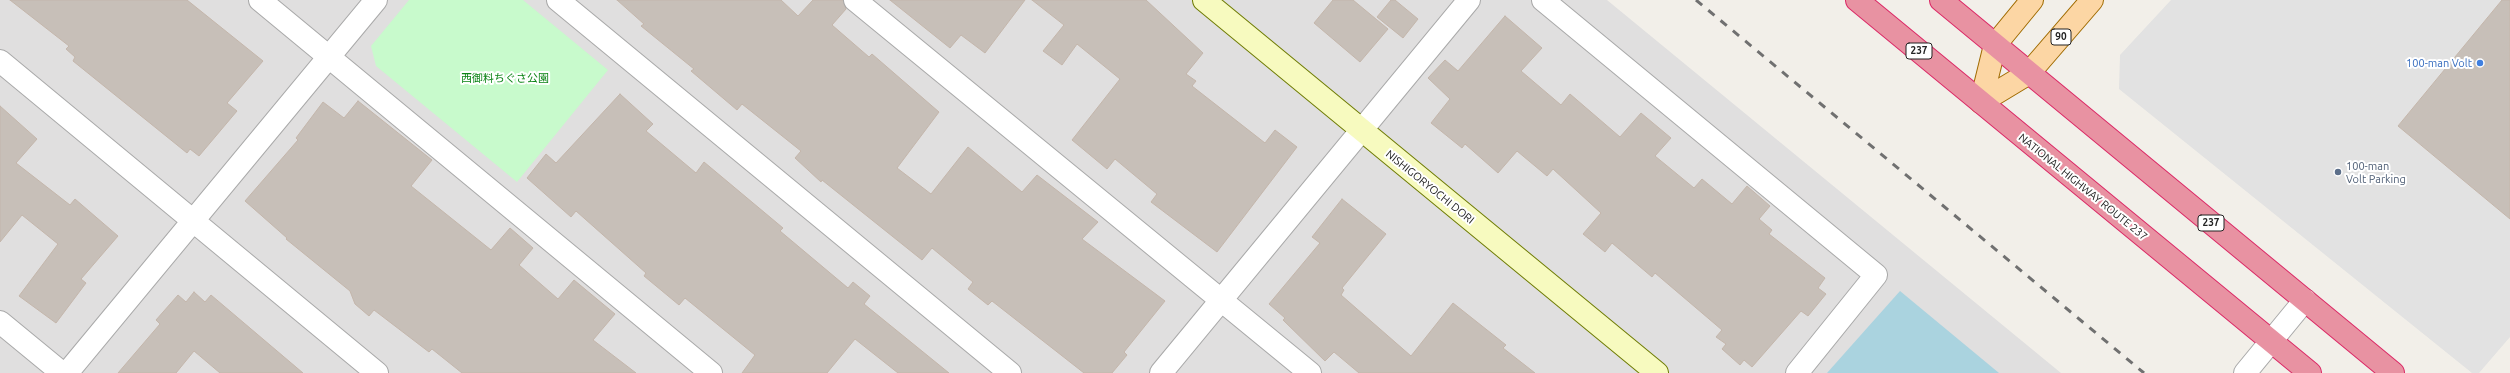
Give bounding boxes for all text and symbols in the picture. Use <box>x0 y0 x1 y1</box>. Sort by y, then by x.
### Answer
road number: 90 <box>2051 29 2071 45</box>
road number: 237 <box>1906 43 1932 59</box>
place label: 100-man Volt <box>2406 56 2472 70</box>
marker: 100-man Volt <box>2475 58 2485 68</box>
park label: 西御料ちぐさ公園 <box>461 71 549 85</box>
street label: NATIONAL HIGHWAY ROUTE 237 <box>2016 131 2150 243</box>
street label: NISHIGORYOCHI DORI <box>1383 147 1477 227</box>
place label: 100-man Volt Parking <box>2346 159 2406 185</box>
marker: 100-man Volt Parking <box>2333 167 2343 177</box>
road number: 237 <box>2198 215 2224 231</box>

